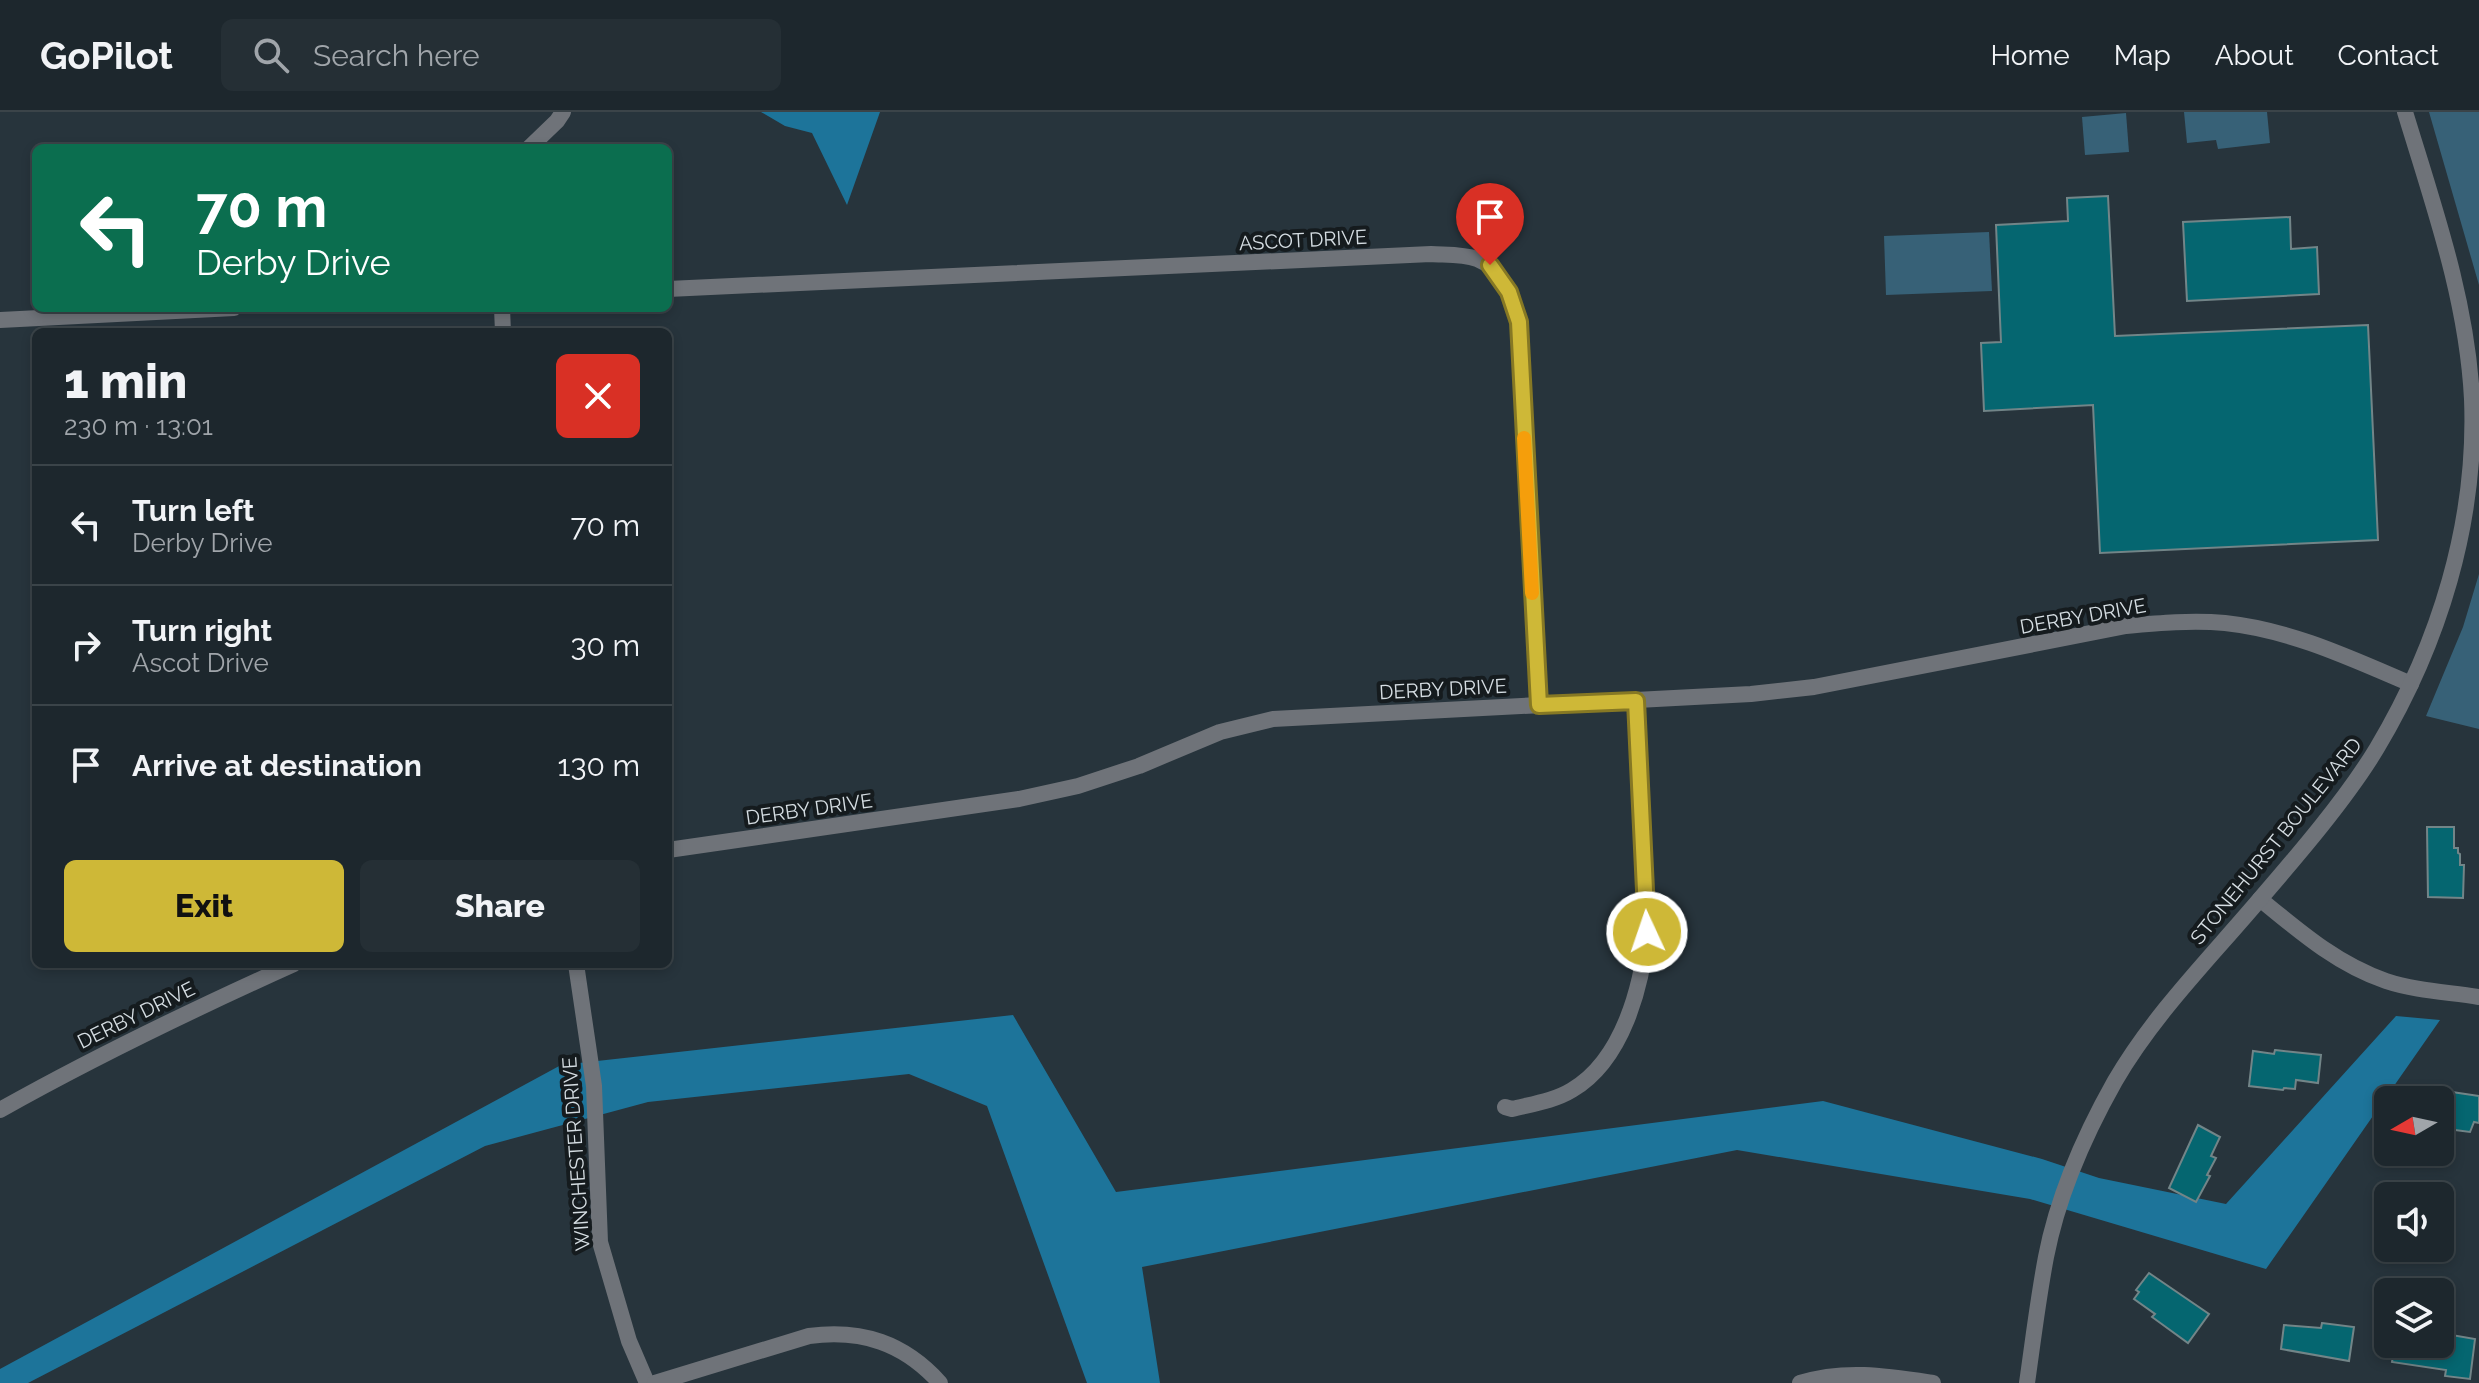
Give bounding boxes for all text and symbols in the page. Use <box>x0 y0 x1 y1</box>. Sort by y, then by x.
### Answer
search box <box>221 19 781 91</box>
text: GoPilot <box>40 33 173 78</box>
icon: search <box>249 33 293 77</box>
text: Search here <box>313 38 480 73</box>
text: Home <box>1990 39 2070 72</box>
text: Map <box>2114 39 2171 72</box>
text: About <box>2215 39 2294 72</box>
text: Contact <box>2338 39 2439 72</box>
text: 70 m <box>196 174 327 240</box>
icon: left <box>64 176 168 280</box>
pin <box>1456 183 1524 265</box>
icon: arrive <box>1468 195 1512 239</box>
street label: ASCOT DRIVE <box>1238 225 1368 255</box>
text: Derby Drive <box>196 241 391 283</box>
text: 1 min <box>64 353 187 409</box>
button: close <box>556 354 640 438</box>
text: 230 m · 13:01 <box>64 411 213 441</box>
text: Turn left <box>132 493 254 528</box>
icon: left <box>64 503 108 547</box>
text: 70 m <box>570 508 640 543</box>
text: Derby Drive <box>132 528 273 558</box>
street label: DERBY DRIVE <box>2018 593 2148 639</box>
text: Turn right <box>132 613 272 648</box>
icon: right <box>64 623 108 667</box>
text: 30 m <box>570 628 640 663</box>
text: Ascot Drive <box>132 648 269 678</box>
street label: DERBY DRIVE <box>1379 674 1507 704</box>
street label: STONEHURST BOULEVARD <box>2185 733 2367 949</box>
icon: arrive <box>64 743 108 787</box>
text: Arrive at destination <box>132 748 422 783</box>
text: 130 m <box>558 748 640 783</box>
street label: DERBY DRIVE <box>744 788 874 830</box>
button: Exit <box>64 860 344 952</box>
button: Share <box>360 860 640 952</box>
position arrow <box>1605 890 1689 974</box>
street label: DERBY DRIVE <box>73 976 199 1054</box>
street label: WINCHESTER DRIVE <box>557 1056 595 1252</box>
north arrow <box>2374 1086 2454 1166</box>
map controls <box>2374 1086 2454 1358</box>
button: sound <box>2374 1182 2454 1262</box>
button: layers <box>2374 1278 2454 1358</box>

